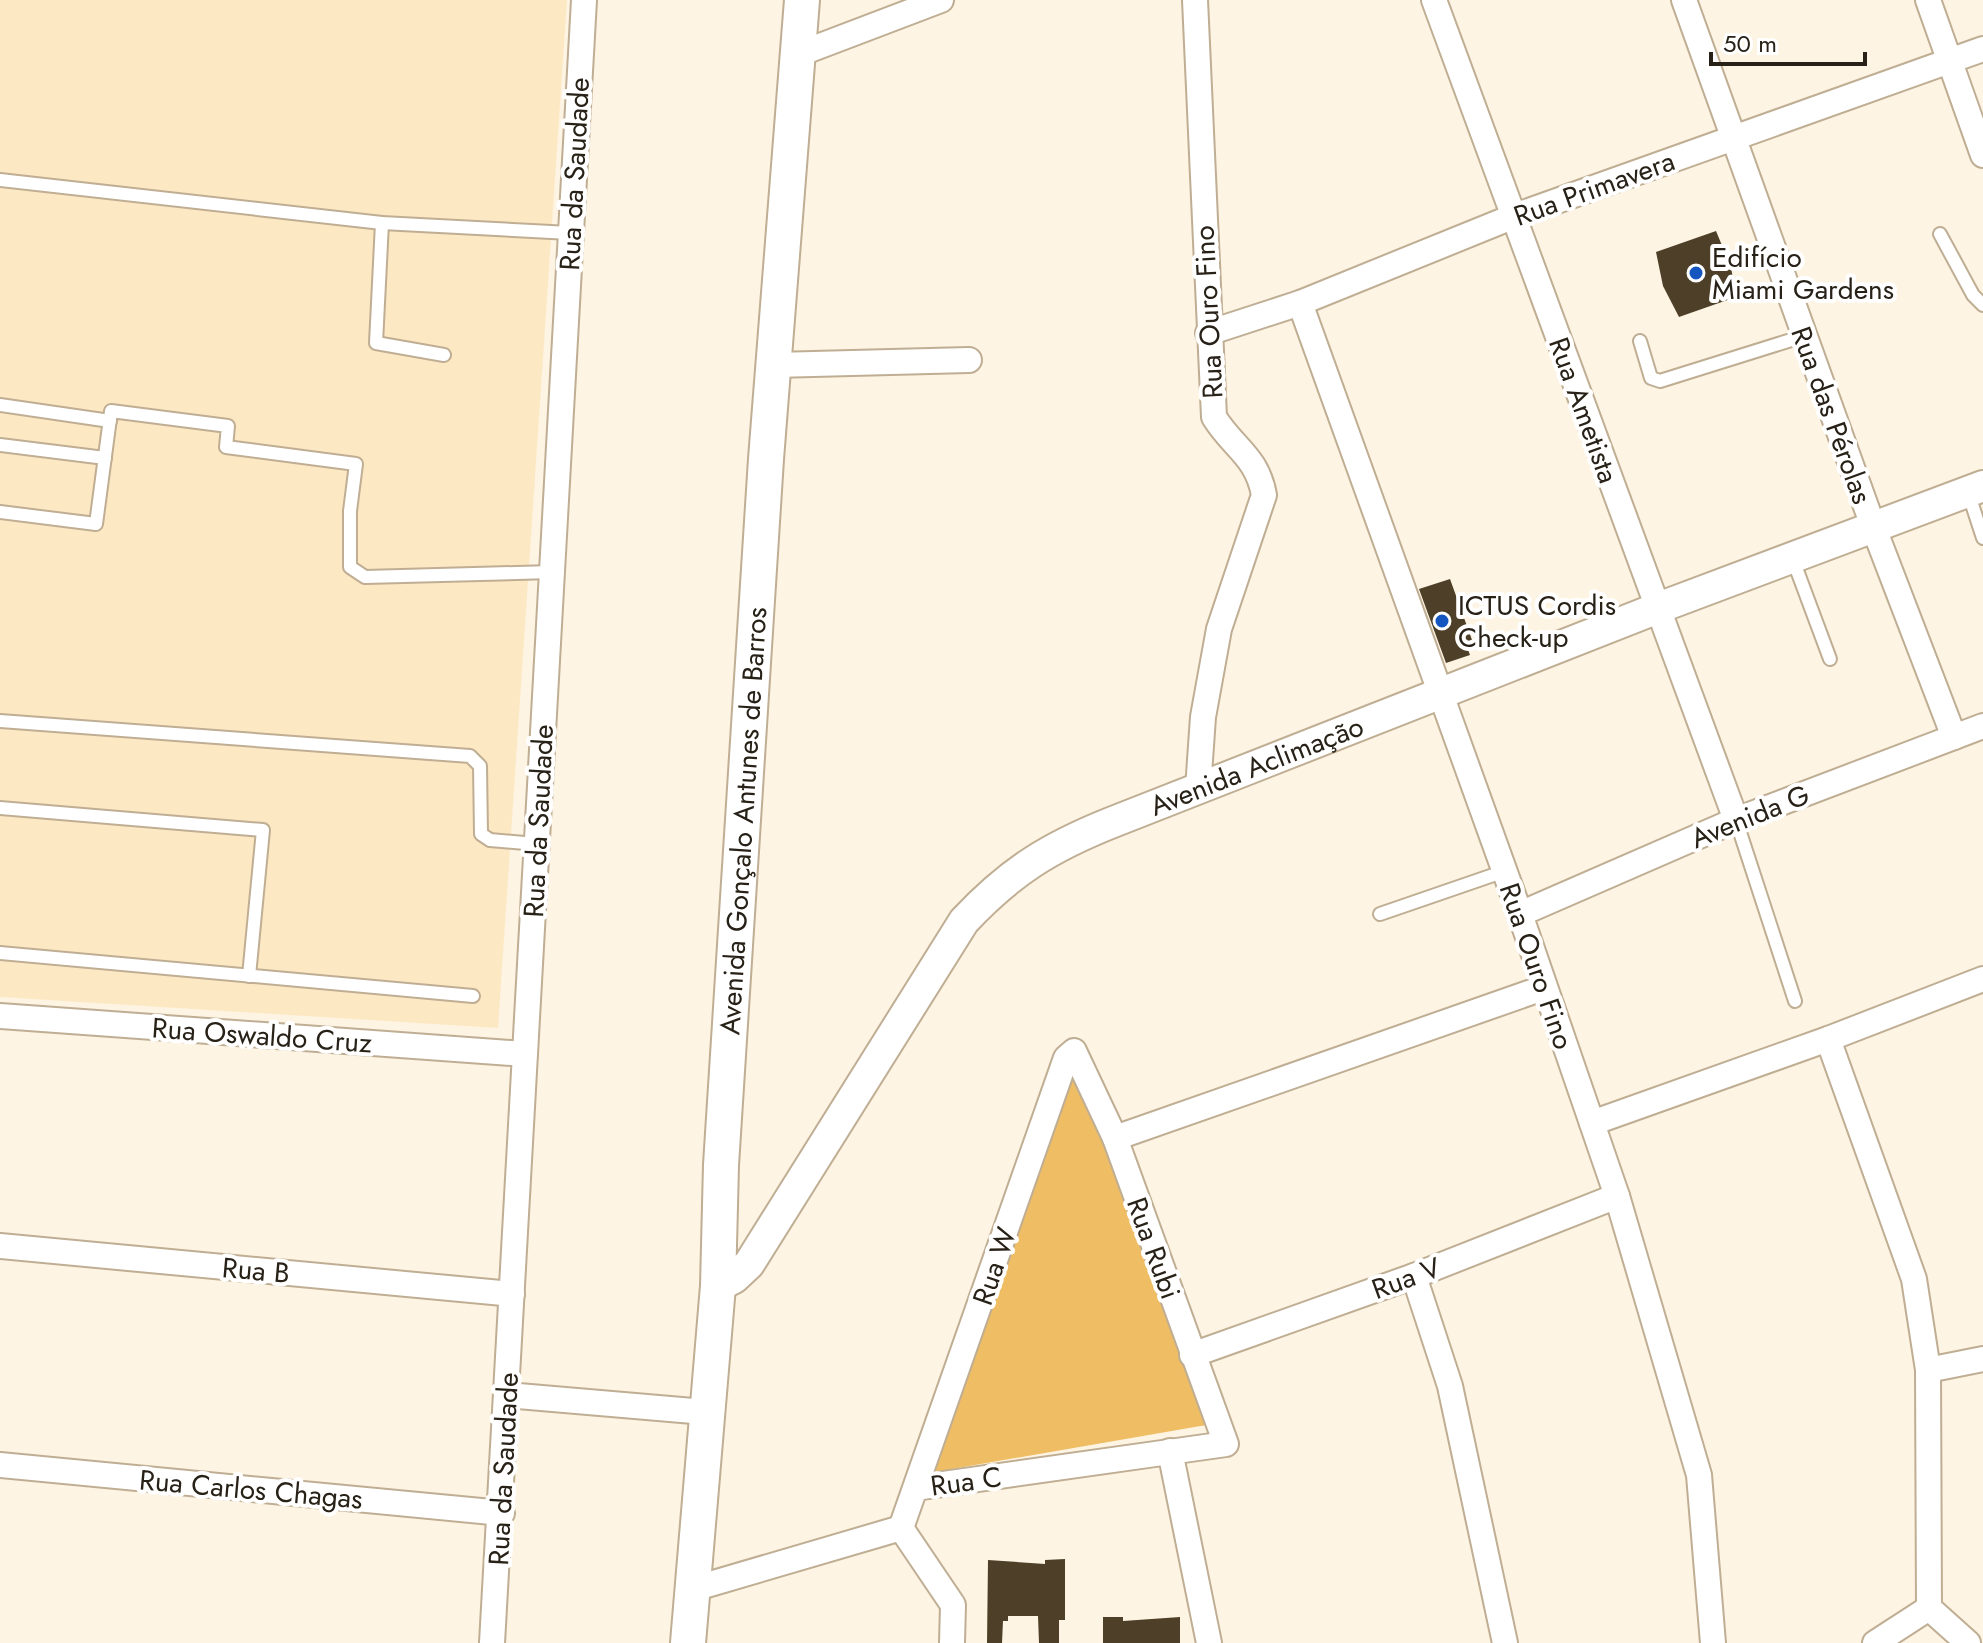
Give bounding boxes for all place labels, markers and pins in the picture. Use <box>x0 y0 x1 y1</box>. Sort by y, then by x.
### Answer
place label: Edifício Miami Gardens <box>1712 237 1894 310</box>
marker: Edifício Miami Gardens <box>1687 264 1705 282</box>
place label: ICTUS Cordis Check-up <box>1458 585 1616 658</box>
marker: ICTUS Cordis Check-up <box>1433 612 1451 630</box>

